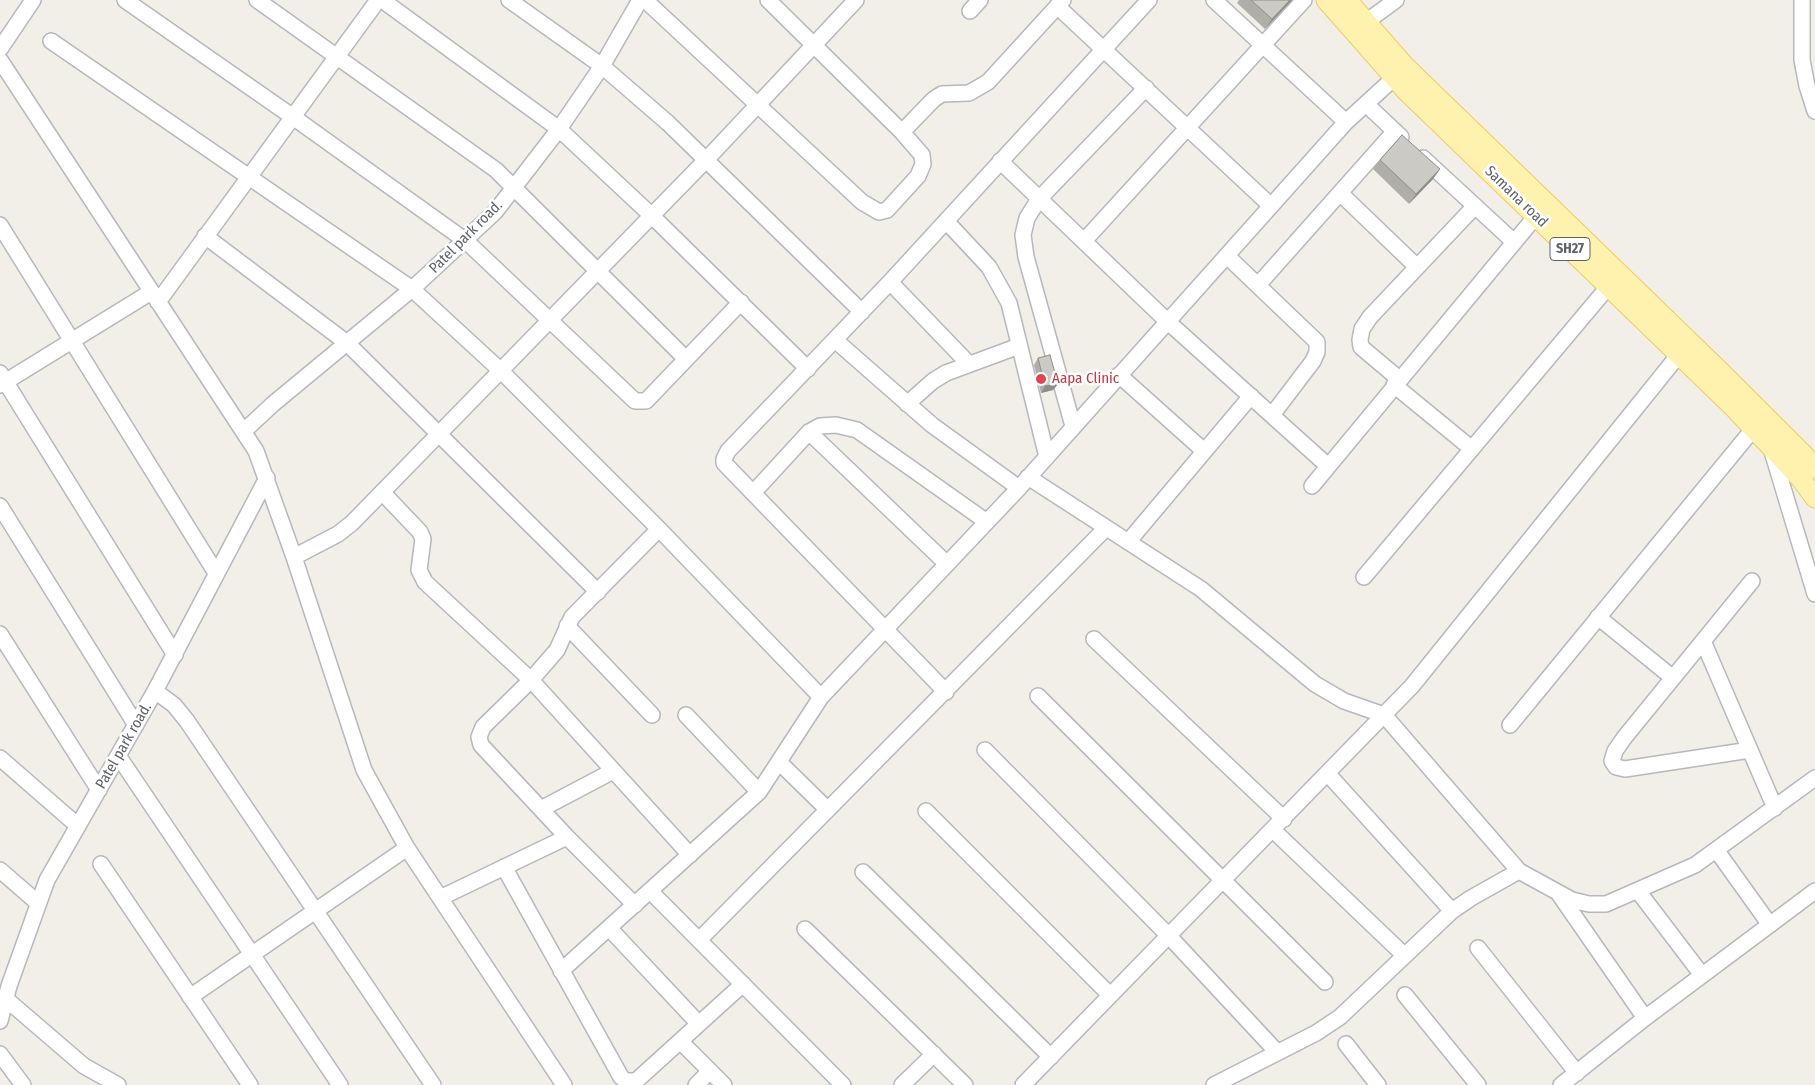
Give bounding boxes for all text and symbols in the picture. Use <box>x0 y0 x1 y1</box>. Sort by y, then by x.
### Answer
street label: Samana road <box>1481 163 1551 231</box>
street label: Patel park road. <box>426 197 506 277</box>
road number: SH27 <box>1550 238 1590 260</box>
place label: Aapa Clinic <box>1052 370 1119 388</box>
marker: Aapa Clinic <box>1034 372 1048 386</box>
street label: Patel park road. <box>92 700 156 792</box>

